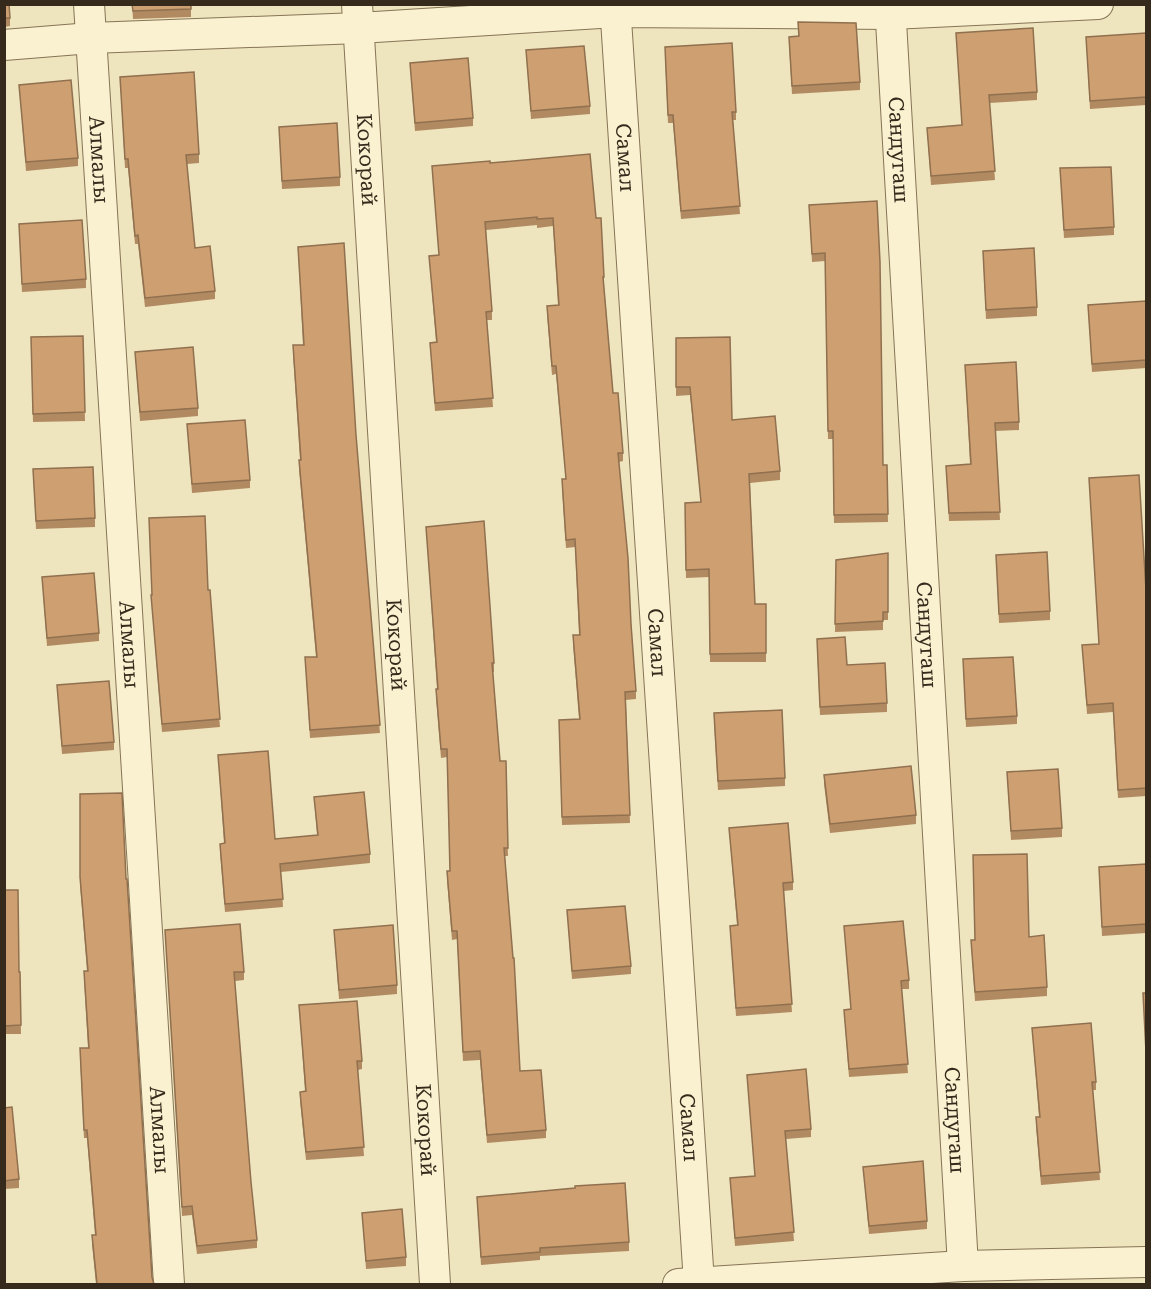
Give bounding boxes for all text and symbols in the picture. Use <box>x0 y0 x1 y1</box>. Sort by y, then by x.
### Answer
street label: Сандугаш <box>883 96 913 204</box>
street label: Кокорай <box>352 113 381 207</box>
street label: Алмалы <box>84 115 113 204</box>
street label: Самал <box>611 123 639 193</box>
street label: Сандугаш <box>911 581 942 689</box>
street label: Кокорай <box>381 598 411 692</box>
street label: Алмалы <box>114 600 144 689</box>
street label: Самал <box>643 608 671 678</box>
street label: Сандугаш <box>940 1066 970 1174</box>
street label: Кокорай <box>411 1083 440 1177</box>
street label: Алмалы <box>145 1085 174 1174</box>
street label: Самал <box>675 1093 703 1163</box>

